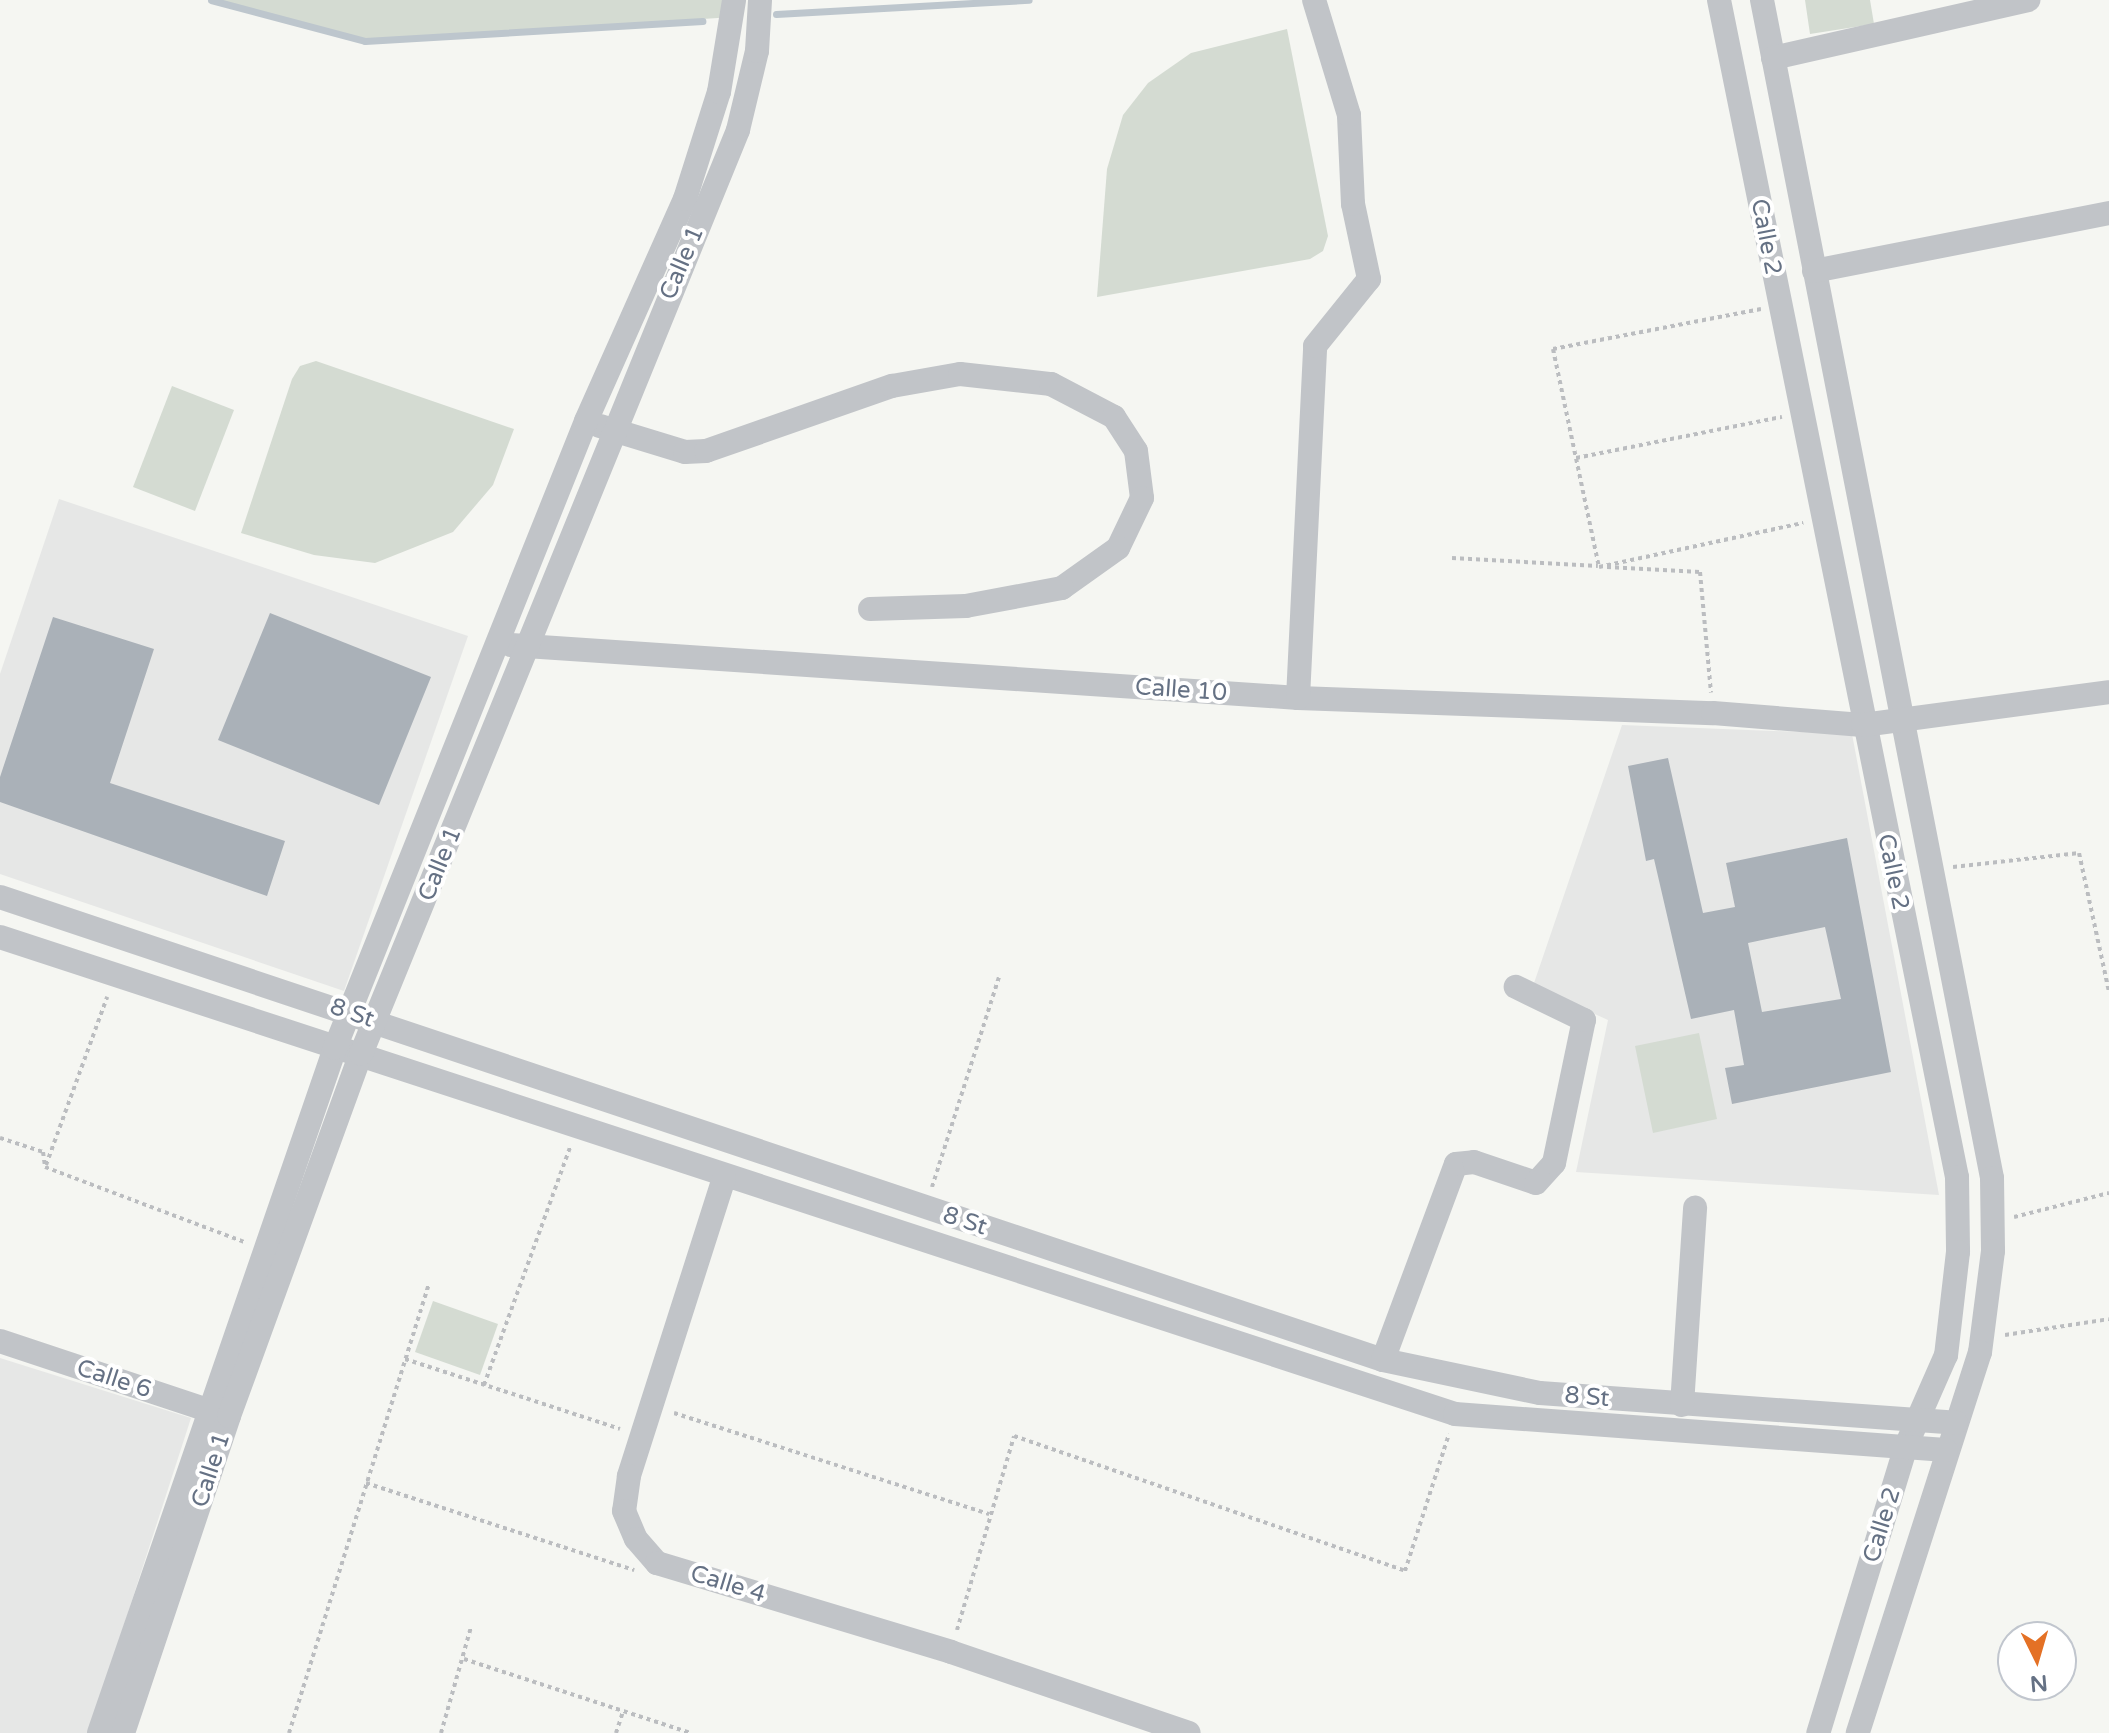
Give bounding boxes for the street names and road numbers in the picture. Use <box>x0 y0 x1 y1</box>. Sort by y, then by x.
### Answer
street label: Calle 2 <box>1745 196 1787 278</box>
street label: Calle 1 <box>654 222 710 304</box>
street label: Calle 10 <box>1134 672 1228 708</box>
street label: Calle 1 <box>412 823 468 905</box>
street label: Calle 2 <box>1871 831 1915 913</box>
street label: 8 St <box>326 992 378 1034</box>
street label: 8 St <box>939 1200 991 1242</box>
street label: Calle 6 <box>73 1353 155 1405</box>
street label: 8 St <box>1563 1381 1611 1413</box>
street label: Calle 1 <box>185 1429 237 1511</box>
street label: Calle 2 <box>1857 1484 1907 1566</box>
street label: Calle 4 <box>687 1559 769 1609</box>

